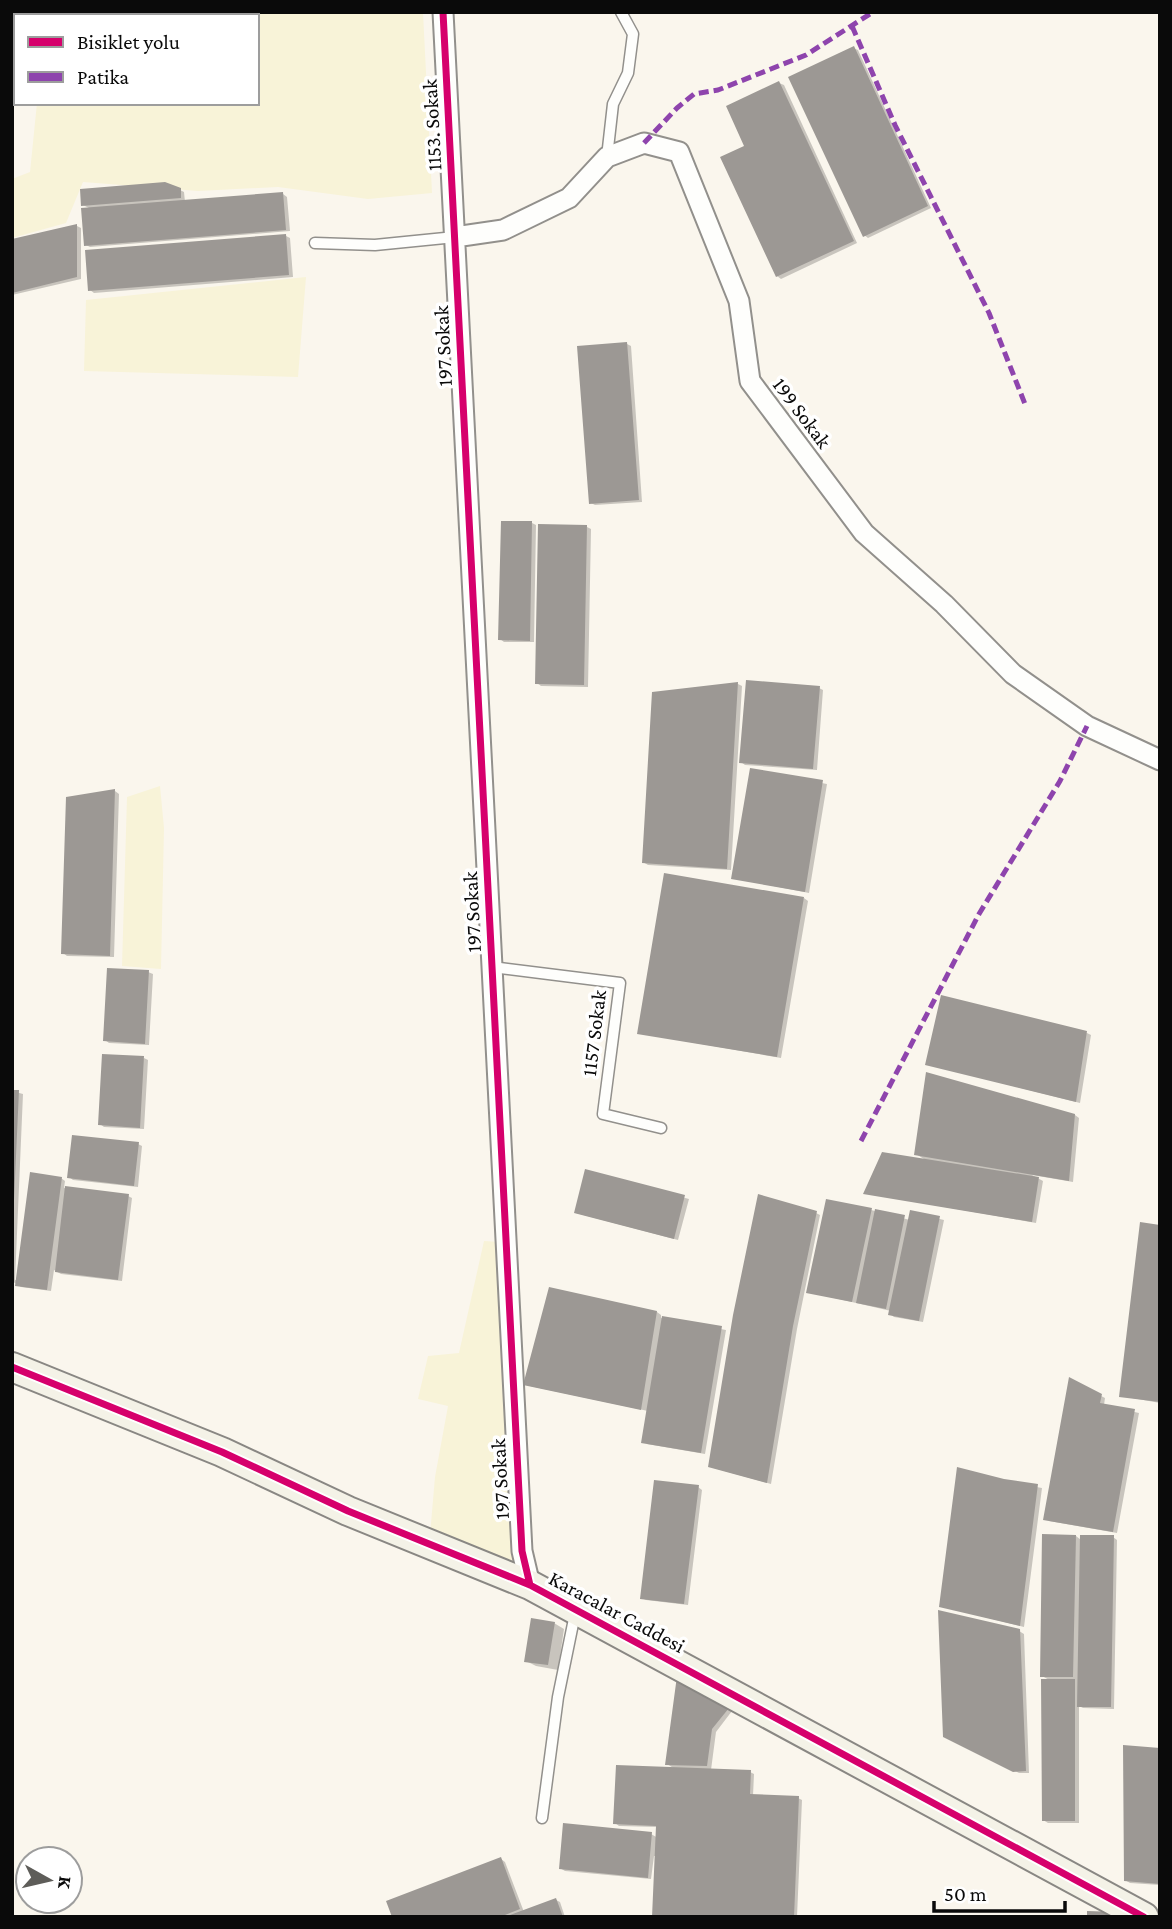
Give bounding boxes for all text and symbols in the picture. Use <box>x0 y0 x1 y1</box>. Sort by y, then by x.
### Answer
legend <box>14 14 259 105</box>
text: Bisiklet yolu <box>77 30 180 54</box>
text: Patika <box>77 65 129 89</box>
street label: 1153. Sokak <box>418 78 446 172</box>
street label: 197 Sokak <box>429 305 457 387</box>
street label: 199 Sokak <box>768 373 836 453</box>
street label: 197 Sokak <box>458 871 486 953</box>
street label: 1157 Sokak <box>577 988 611 1078</box>
street label: 197 Sokak <box>486 1438 514 1520</box>
street label: Karacalar Caddesi <box>545 1566 690 1658</box>
north arrow <box>14 1845 84 1915</box>
scale bar <box>934 1870 1065 1914</box>
text: K <box>54 1875 77 1891</box>
text: 50 m <box>944 1882 987 1906</box>

